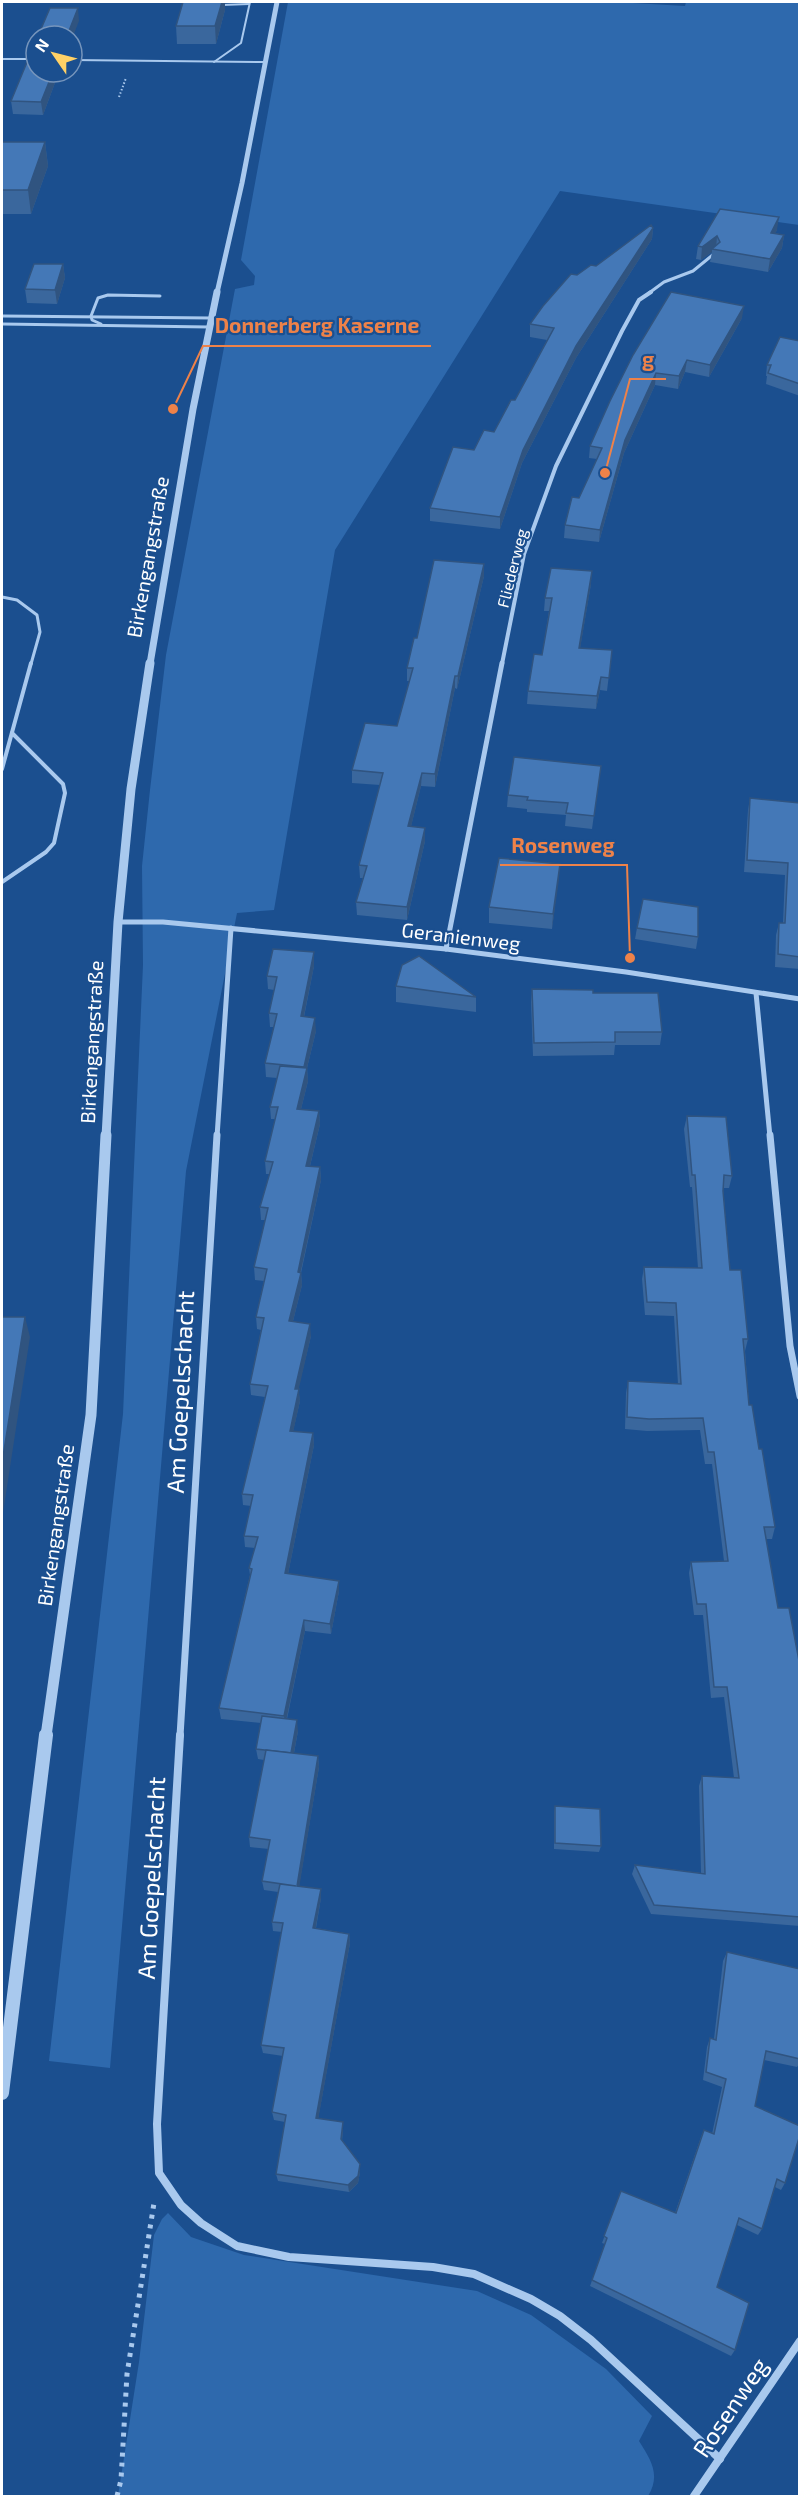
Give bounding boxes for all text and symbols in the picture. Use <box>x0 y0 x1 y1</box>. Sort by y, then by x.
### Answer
north arrow <box>24 24 84 84</box>
text: N <box>30 35 52 55</box>
callout: Donnerberg Kaserne <box>203 307 431 346</box>
text: Donnerberg Kaserne <box>215 312 419 337</box>
callout: g <box>630 340 666 379</box>
text: g <box>642 346 654 371</box>
street label: Birkengangstraße <box>121 474 173 639</box>
street label: Fliederweg <box>493 526 531 609</box>
callout: Rosenweg <box>500 826 627 865</box>
text: Rosenweg <box>511 832 615 857</box>
street label: Geranienweg <box>400 917 522 955</box>
street label: Birkengangstraße <box>75 960 107 1124</box>
street label: Am Goepelschacht <box>160 1290 199 1494</box>
street label: Birkengangstraße <box>32 1442 78 1607</box>
street label: Am Goepelschacht <box>131 1776 170 1980</box>
street label: Rosenweg <box>686 2352 773 2462</box>

